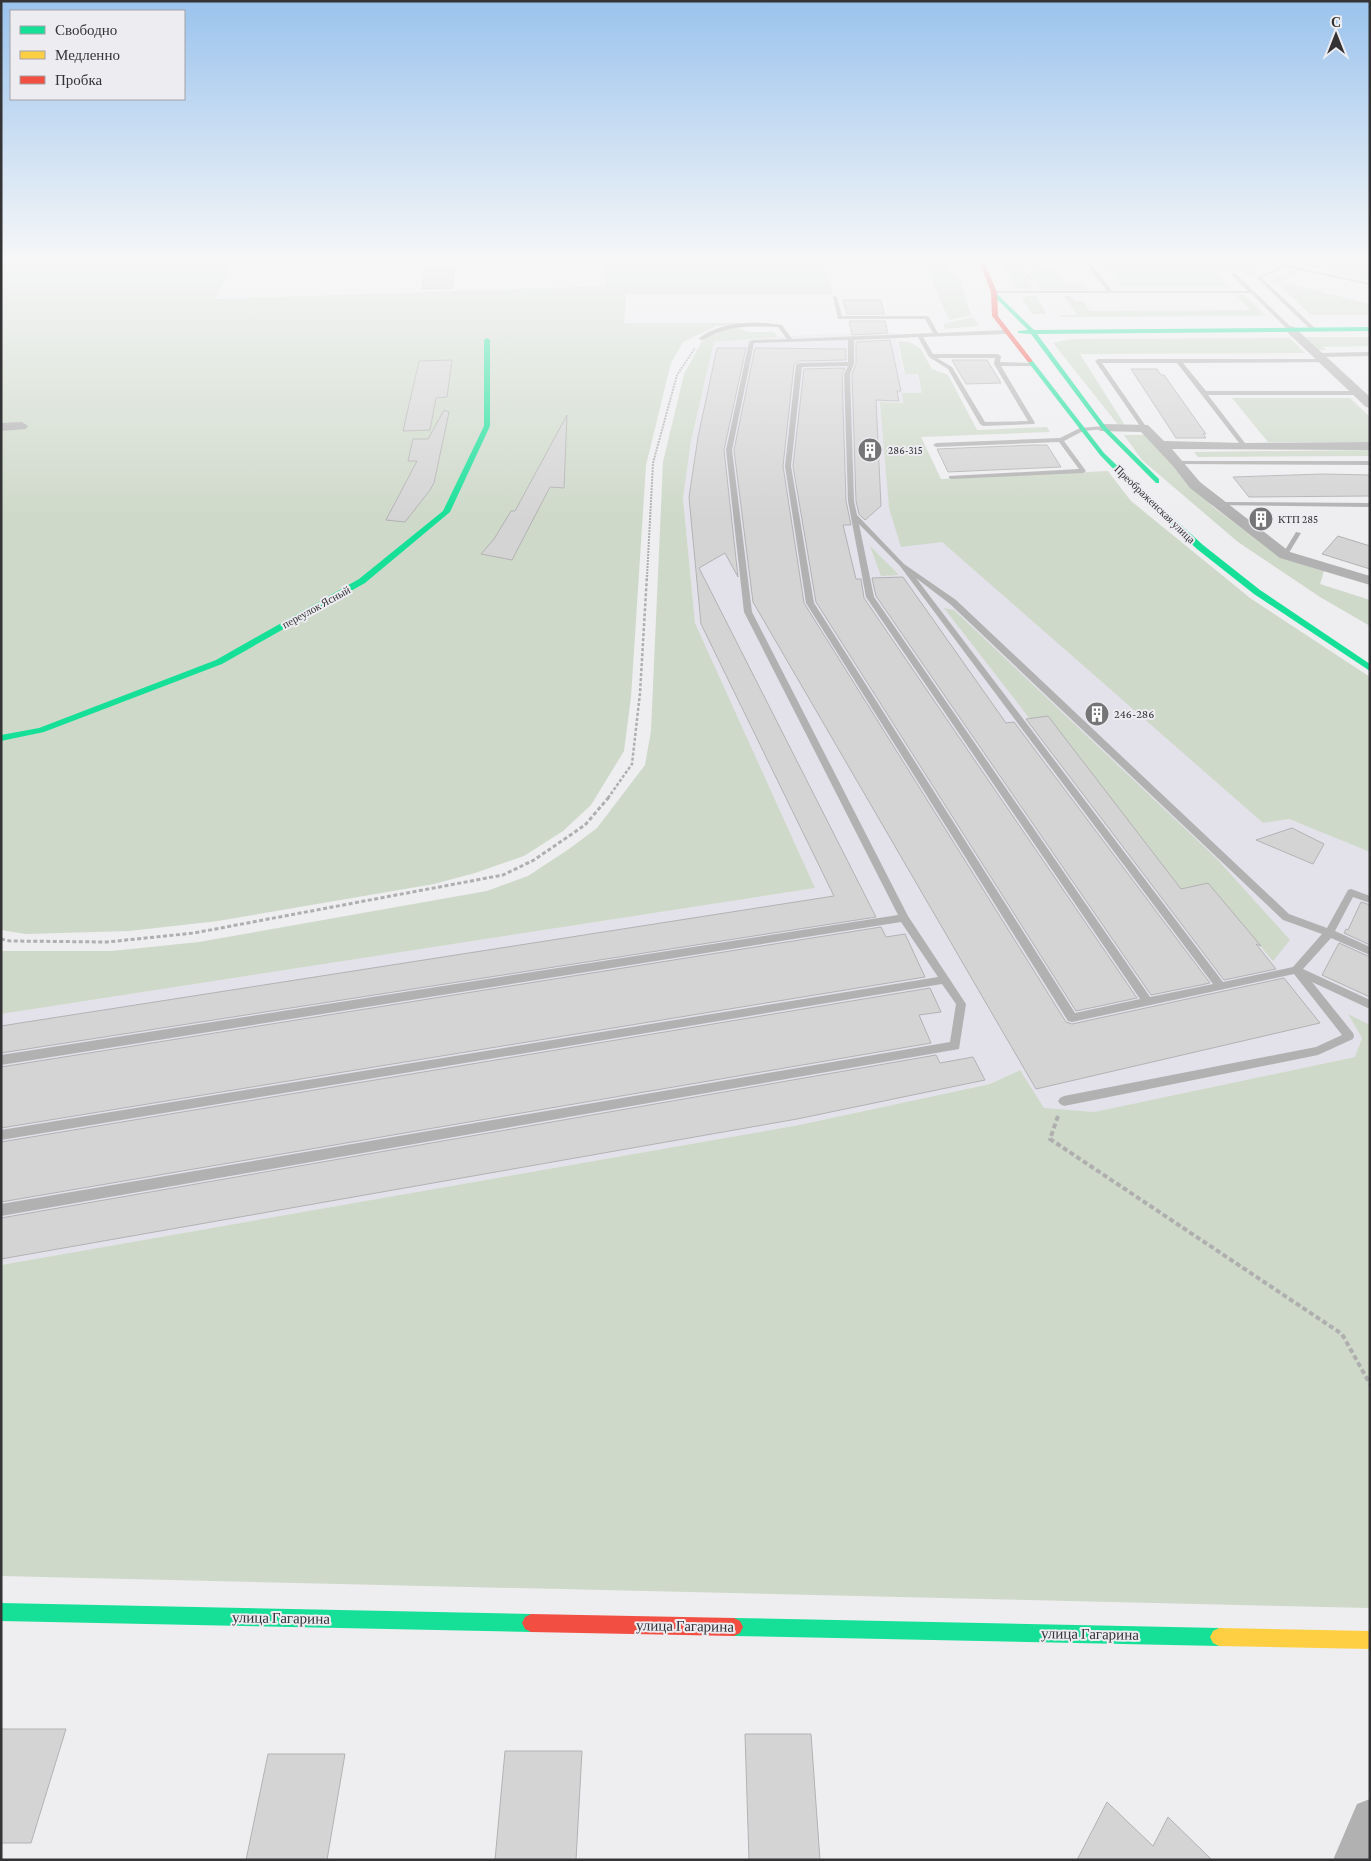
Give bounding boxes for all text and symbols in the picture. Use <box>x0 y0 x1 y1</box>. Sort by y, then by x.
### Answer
legend <box>10 10 185 100</box>
north arrow <box>1311 10 1361 60</box>
text: С <box>1331 14 1341 30</box>
text: Свободно <box>55 22 117 38</box>
text: Медленно <box>55 47 120 63</box>
text: Пробка <box>55 72 103 88</box>
building icon: 286-315 <box>857 437 883 463</box>
place label: 286-315 <box>888 444 923 456</box>
street label: Преображенская улица <box>1112 462 1198 546</box>
building icon: КТП 285 <box>1248 506 1274 532</box>
place label: КТП 285 <box>1278 513 1318 525</box>
street label: переулок Ясный <box>280 583 352 631</box>
building icon: 246-286 <box>1084 701 1110 727</box>
place label: 246-286 <box>1114 707 1154 721</box>
street label: улица Гагарина <box>232 1609 330 1627</box>
street label: улица Гагарина <box>636 1617 734 1635</box>
street label: улица Гагарина <box>1041 1625 1139 1643</box>

